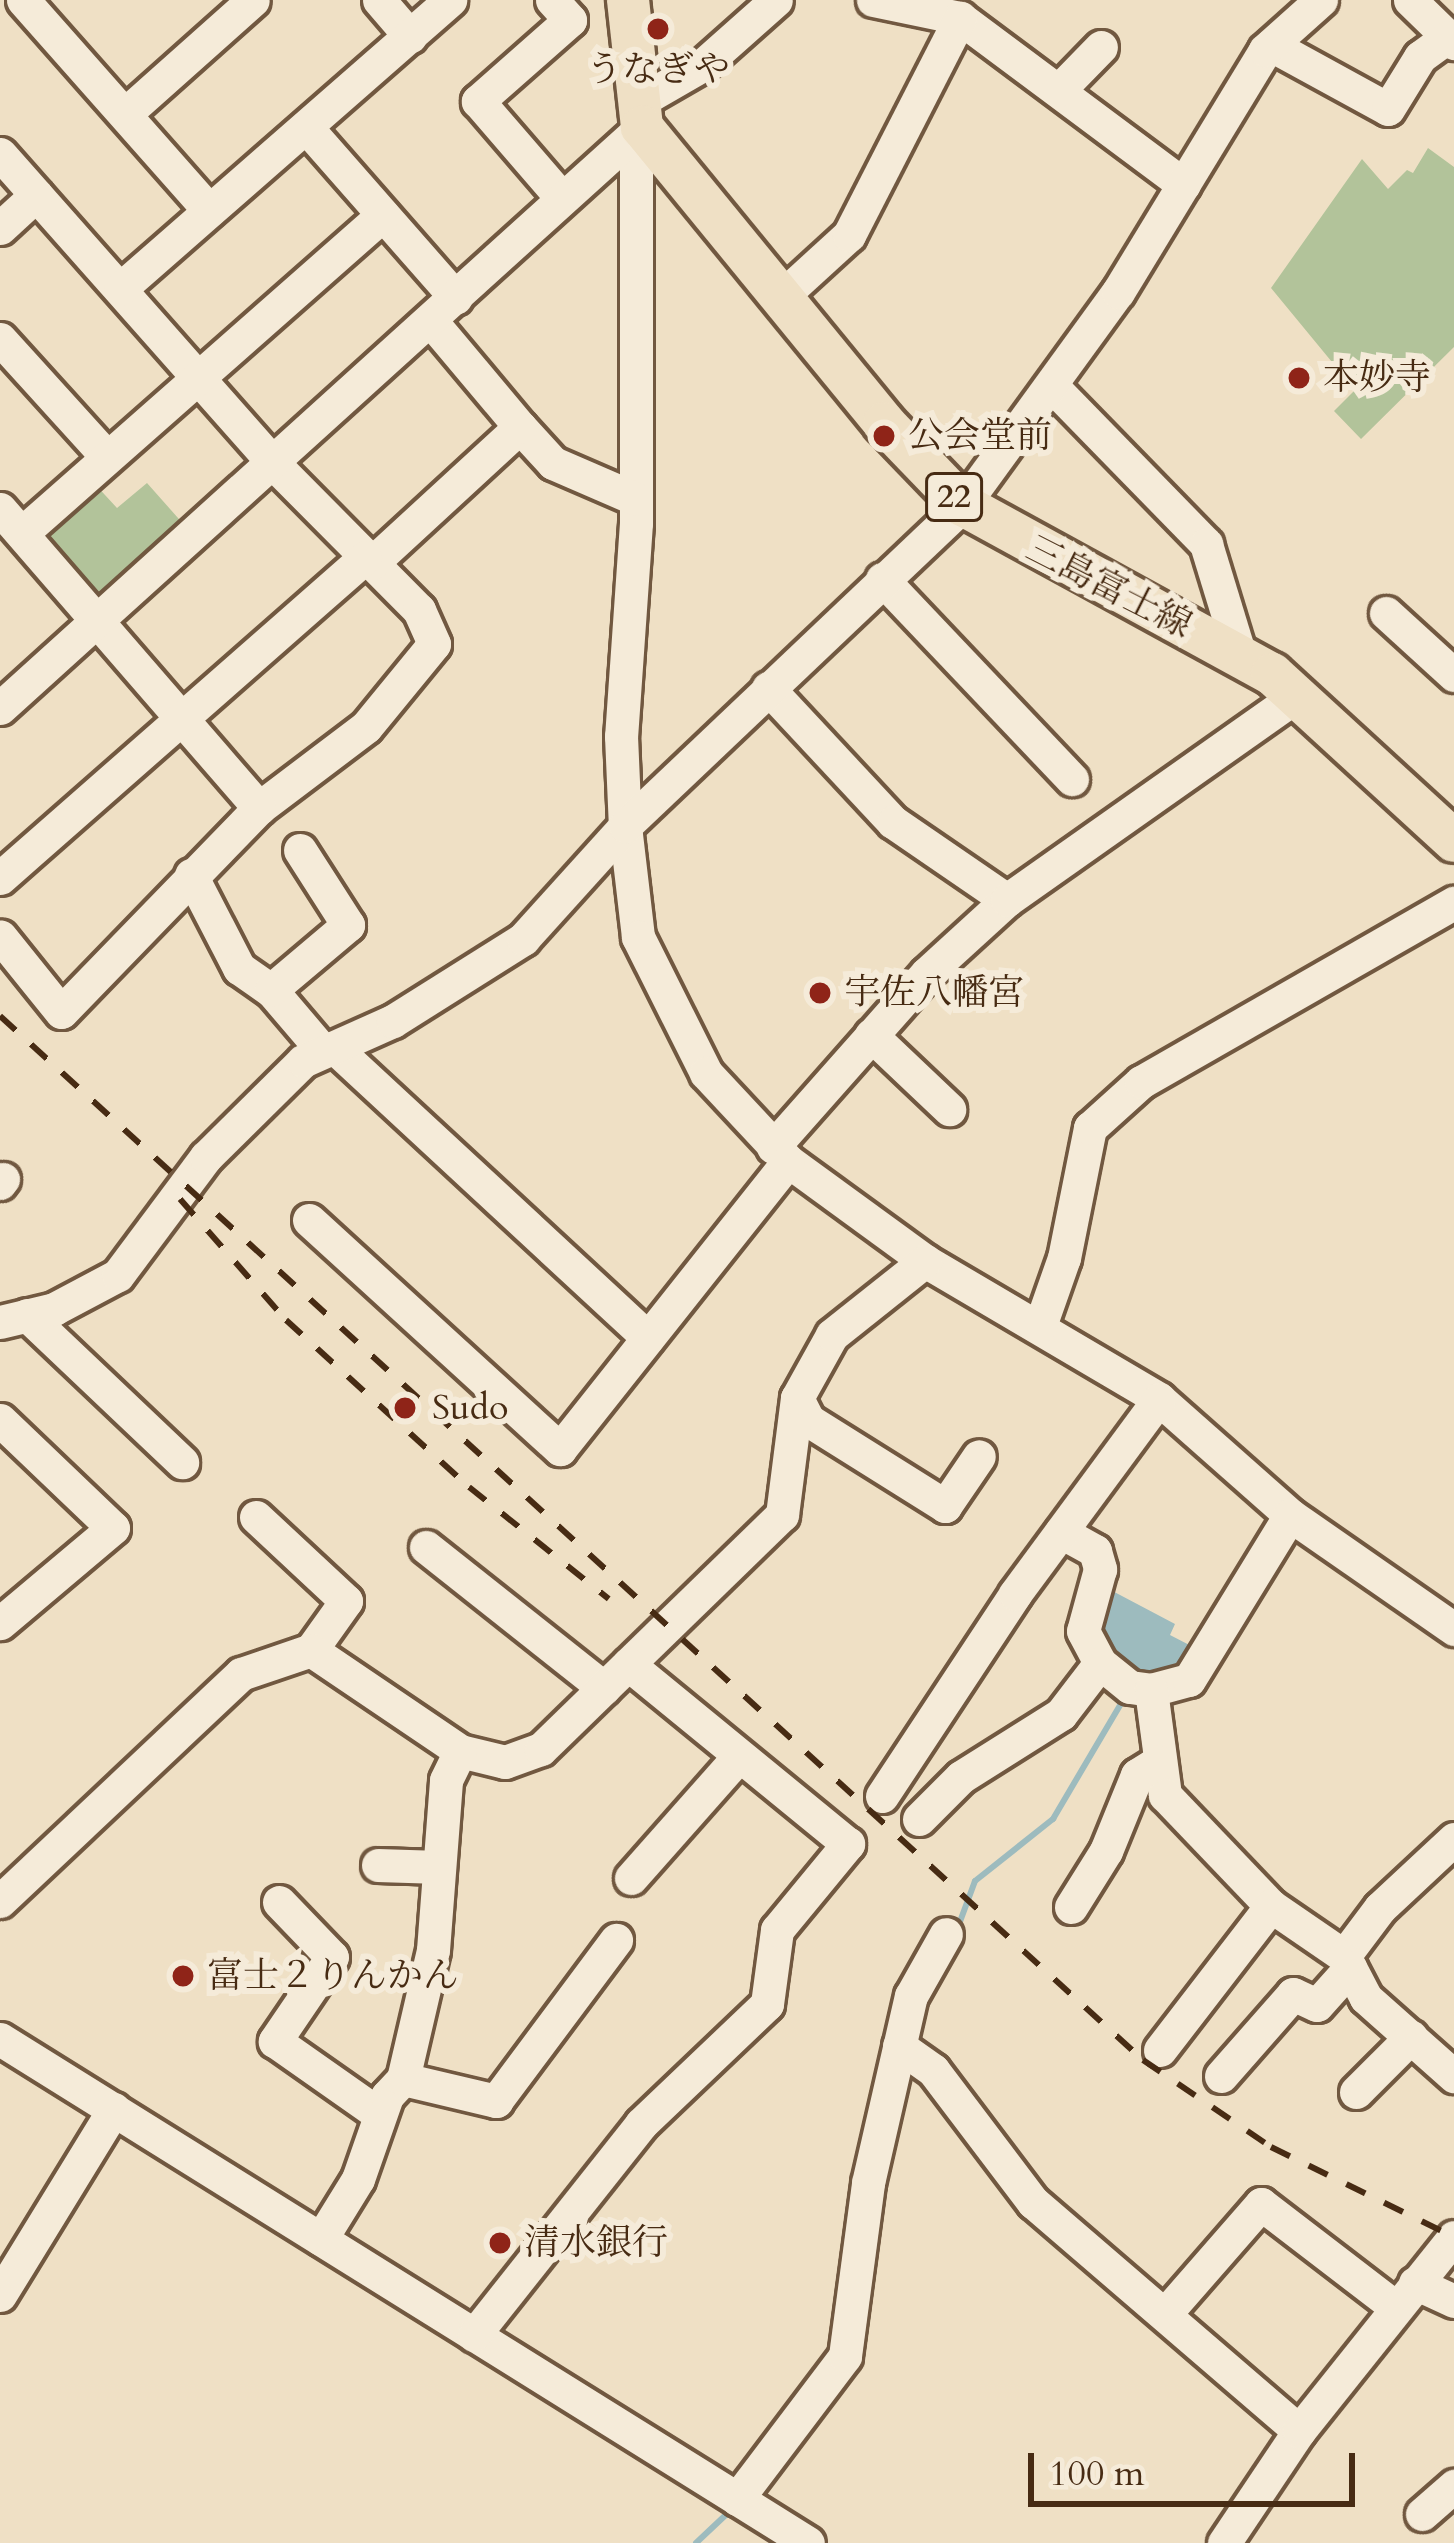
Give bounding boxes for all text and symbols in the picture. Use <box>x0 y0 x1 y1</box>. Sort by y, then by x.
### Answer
marker: うなぎや <box>645 16 671 42</box>
place label: うなぎや <box>586 48 730 92</box>
place label: 本妙寺 <box>1323 356 1431 400</box>
marker: 本妙寺 <box>1286 365 1312 391</box>
place label: 公会堂前 <box>908 414 1052 458</box>
marker: 公会堂前 <box>871 423 897 449</box>
road number: 22 <box>924 470 984 524</box>
street label: 三島富士線 <box>1019 527 1199 647</box>
place label: 宇佐八幡宮 <box>844 971 1024 1015</box>
marker: 宇佐八幡宮 <box>807 980 833 1006</box>
place label: Sudo <box>432 1386 508 1430</box>
marker: Sudo <box>389 1392 421 1424</box>
place label: 富士２りんかん <box>207 1954 459 1998</box>
marker: 富士２りんかん <box>170 1963 196 1989</box>
place label: 清水銀行 <box>524 2221 668 2265</box>
marker: 清水銀行 <box>487 2230 513 2256</box>
scale bar <box>1034 2429 1361 2503</box>
text: 100 m <box>1049 2449 1144 2498</box>

